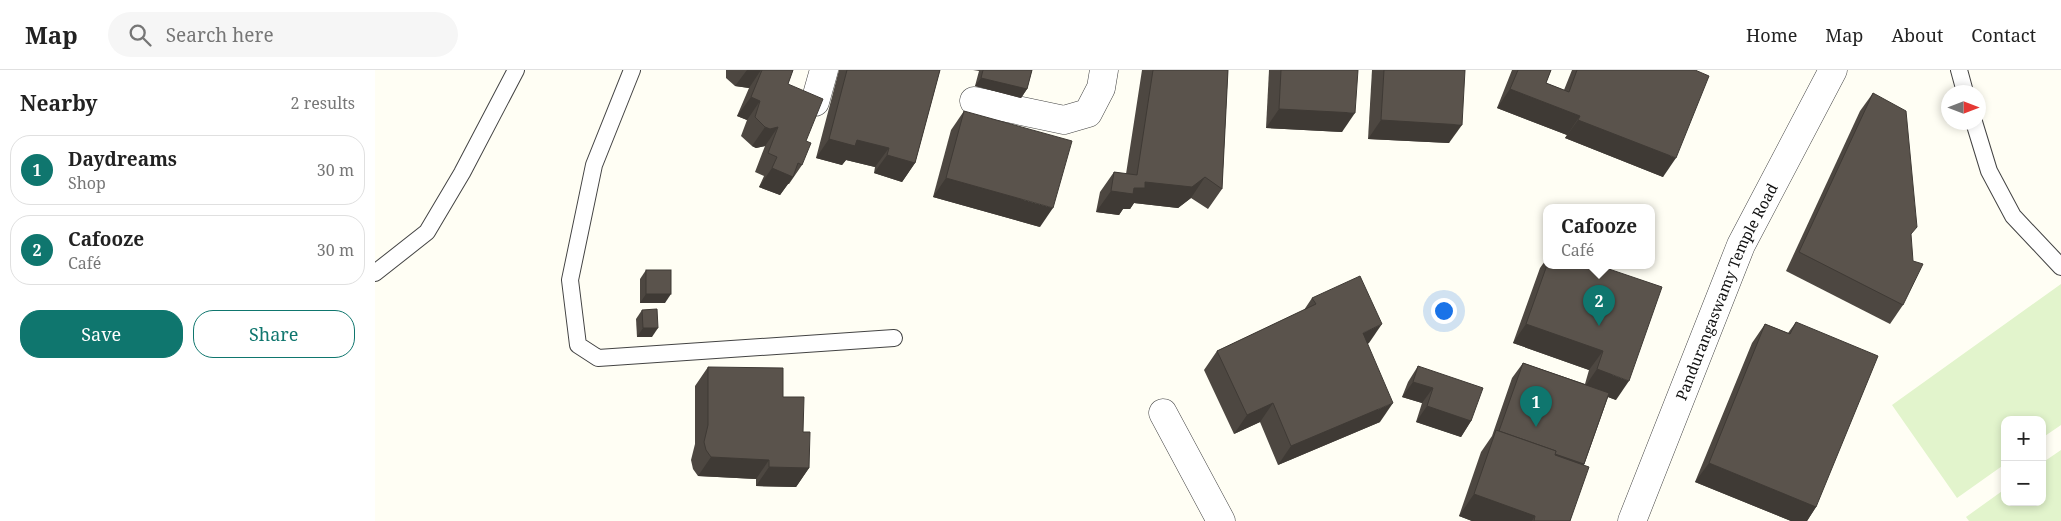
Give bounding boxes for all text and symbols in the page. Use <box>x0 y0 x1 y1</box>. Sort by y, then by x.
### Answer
search box <box>108 12 458 57</box>
text: Map <box>25 18 78 51</box>
icon: search <box>126 21 154 49</box>
text: Search here <box>166 22 274 48</box>
text: Home <box>1746 23 1797 47</box>
text: Map <box>1825 23 1863 47</box>
text: About <box>1891 23 1943 47</box>
text: Contact <box>1971 23 2036 47</box>
north arrow <box>1941 85 1986 130</box>
text: Nearby <box>20 89 98 117</box>
text: 2 results <box>291 92 355 114</box>
text: Daydreams <box>68 146 177 172</box>
text: 1 <box>32 159 42 181</box>
text: 30 m <box>317 159 354 181</box>
text: Shop <box>68 172 106 194</box>
street label: Pandurangaswamy Temple Road <box>1671 180 1782 403</box>
popup <box>1543 204 1655 269</box>
text: Cafooze <box>1561 213 1637 239</box>
text: Cafooze <box>68 226 144 252</box>
text: 2 <box>32 239 42 261</box>
text: 30 m <box>317 239 354 261</box>
text: Café <box>1561 239 1594 261</box>
text: Café <box>68 252 101 274</box>
pin: 2 <box>1583 285 1615 326</box>
your location <box>1431 298 1457 324</box>
button: Save <box>20 310 183 358</box>
button: Share <box>193 310 355 358</box>
pin: 1 <box>1520 386 1552 427</box>
map controls <box>2001 416 2046 506</box>
button: + <box>2001 416 2046 461</box>
button: − <box>2001 461 2046 506</box>

